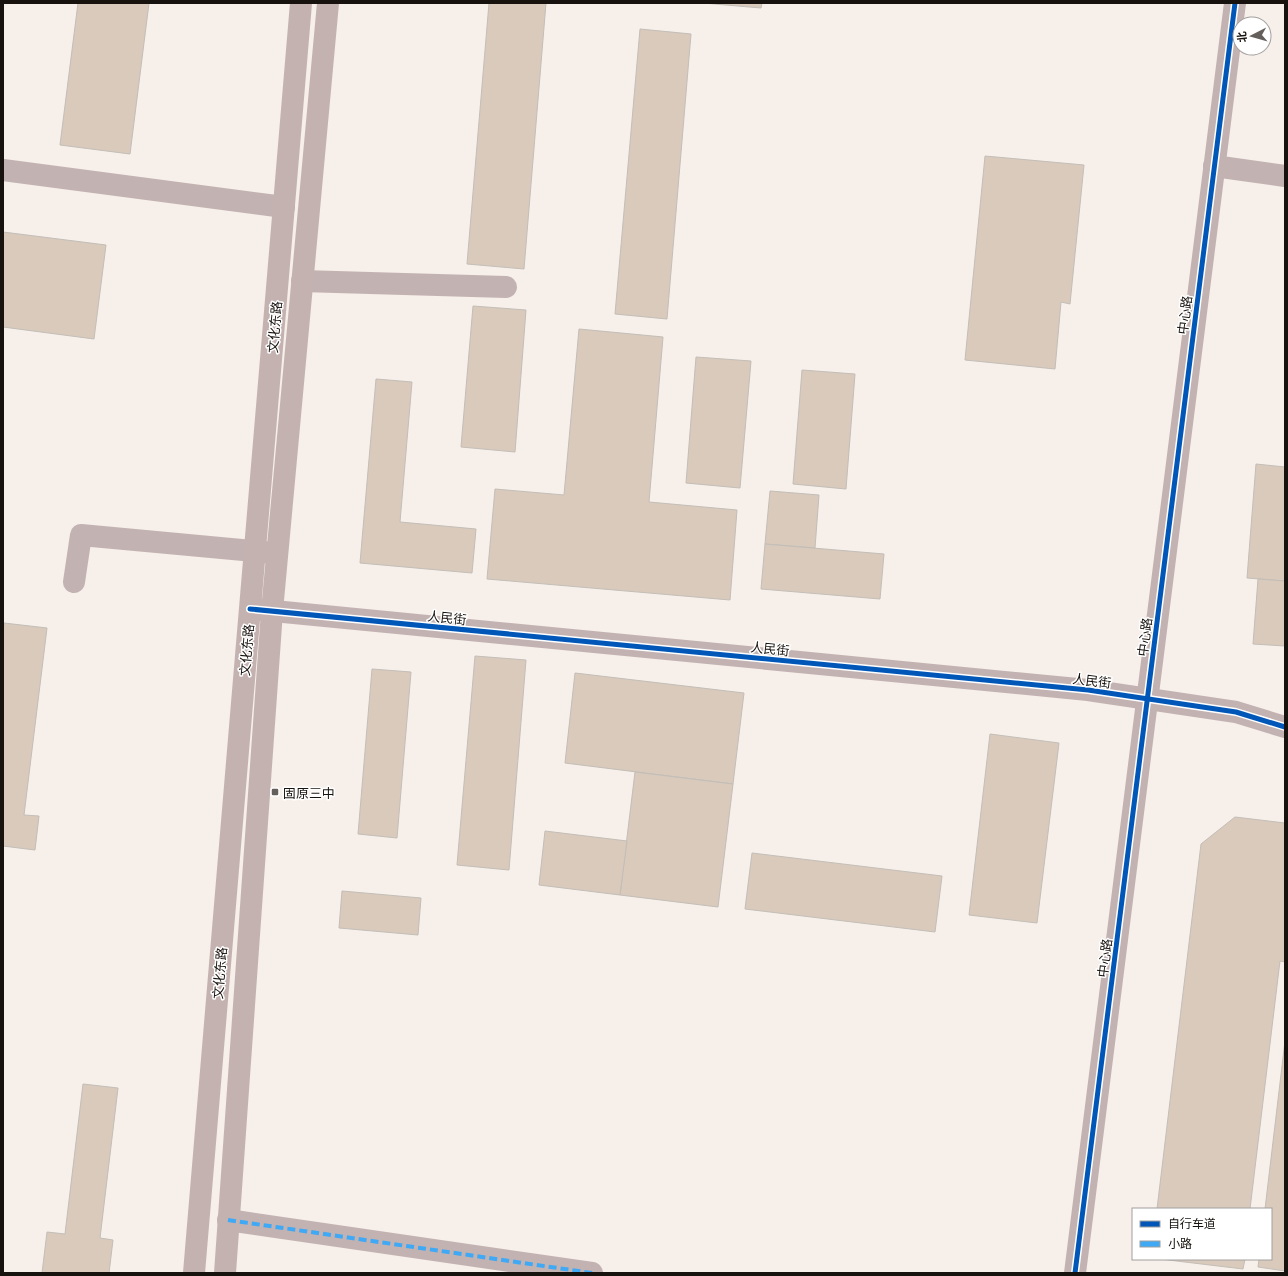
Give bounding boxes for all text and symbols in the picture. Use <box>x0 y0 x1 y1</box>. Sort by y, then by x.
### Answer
north arrow <box>1232 16 1272 56</box>
text: 北 <box>1234 31 1250 43</box>
street label: 中心路 <box>1173 295 1195 335</box>
street label: 文化东路 <box>263 300 285 354</box>
street label: 人民街 <box>427 607 467 627</box>
street label: 中心路 <box>1133 617 1155 657</box>
street label: 文化东路 <box>235 623 257 677</box>
street label: 人民街 <box>750 638 790 658</box>
street label: 人民街 <box>1072 669 1112 691</box>
place label: 固原三中 <box>283 784 335 801</box>
marker: 固原三中 <box>270 787 280 797</box>
street label: 中心路 <box>1093 938 1115 978</box>
street label: 文化东路 <box>208 946 230 1000</box>
legend <box>1132 1208 1272 1260</box>
text: 自行车道 <box>1168 1215 1216 1231</box>
text: 小路 <box>1168 1235 1192 1251</box>

